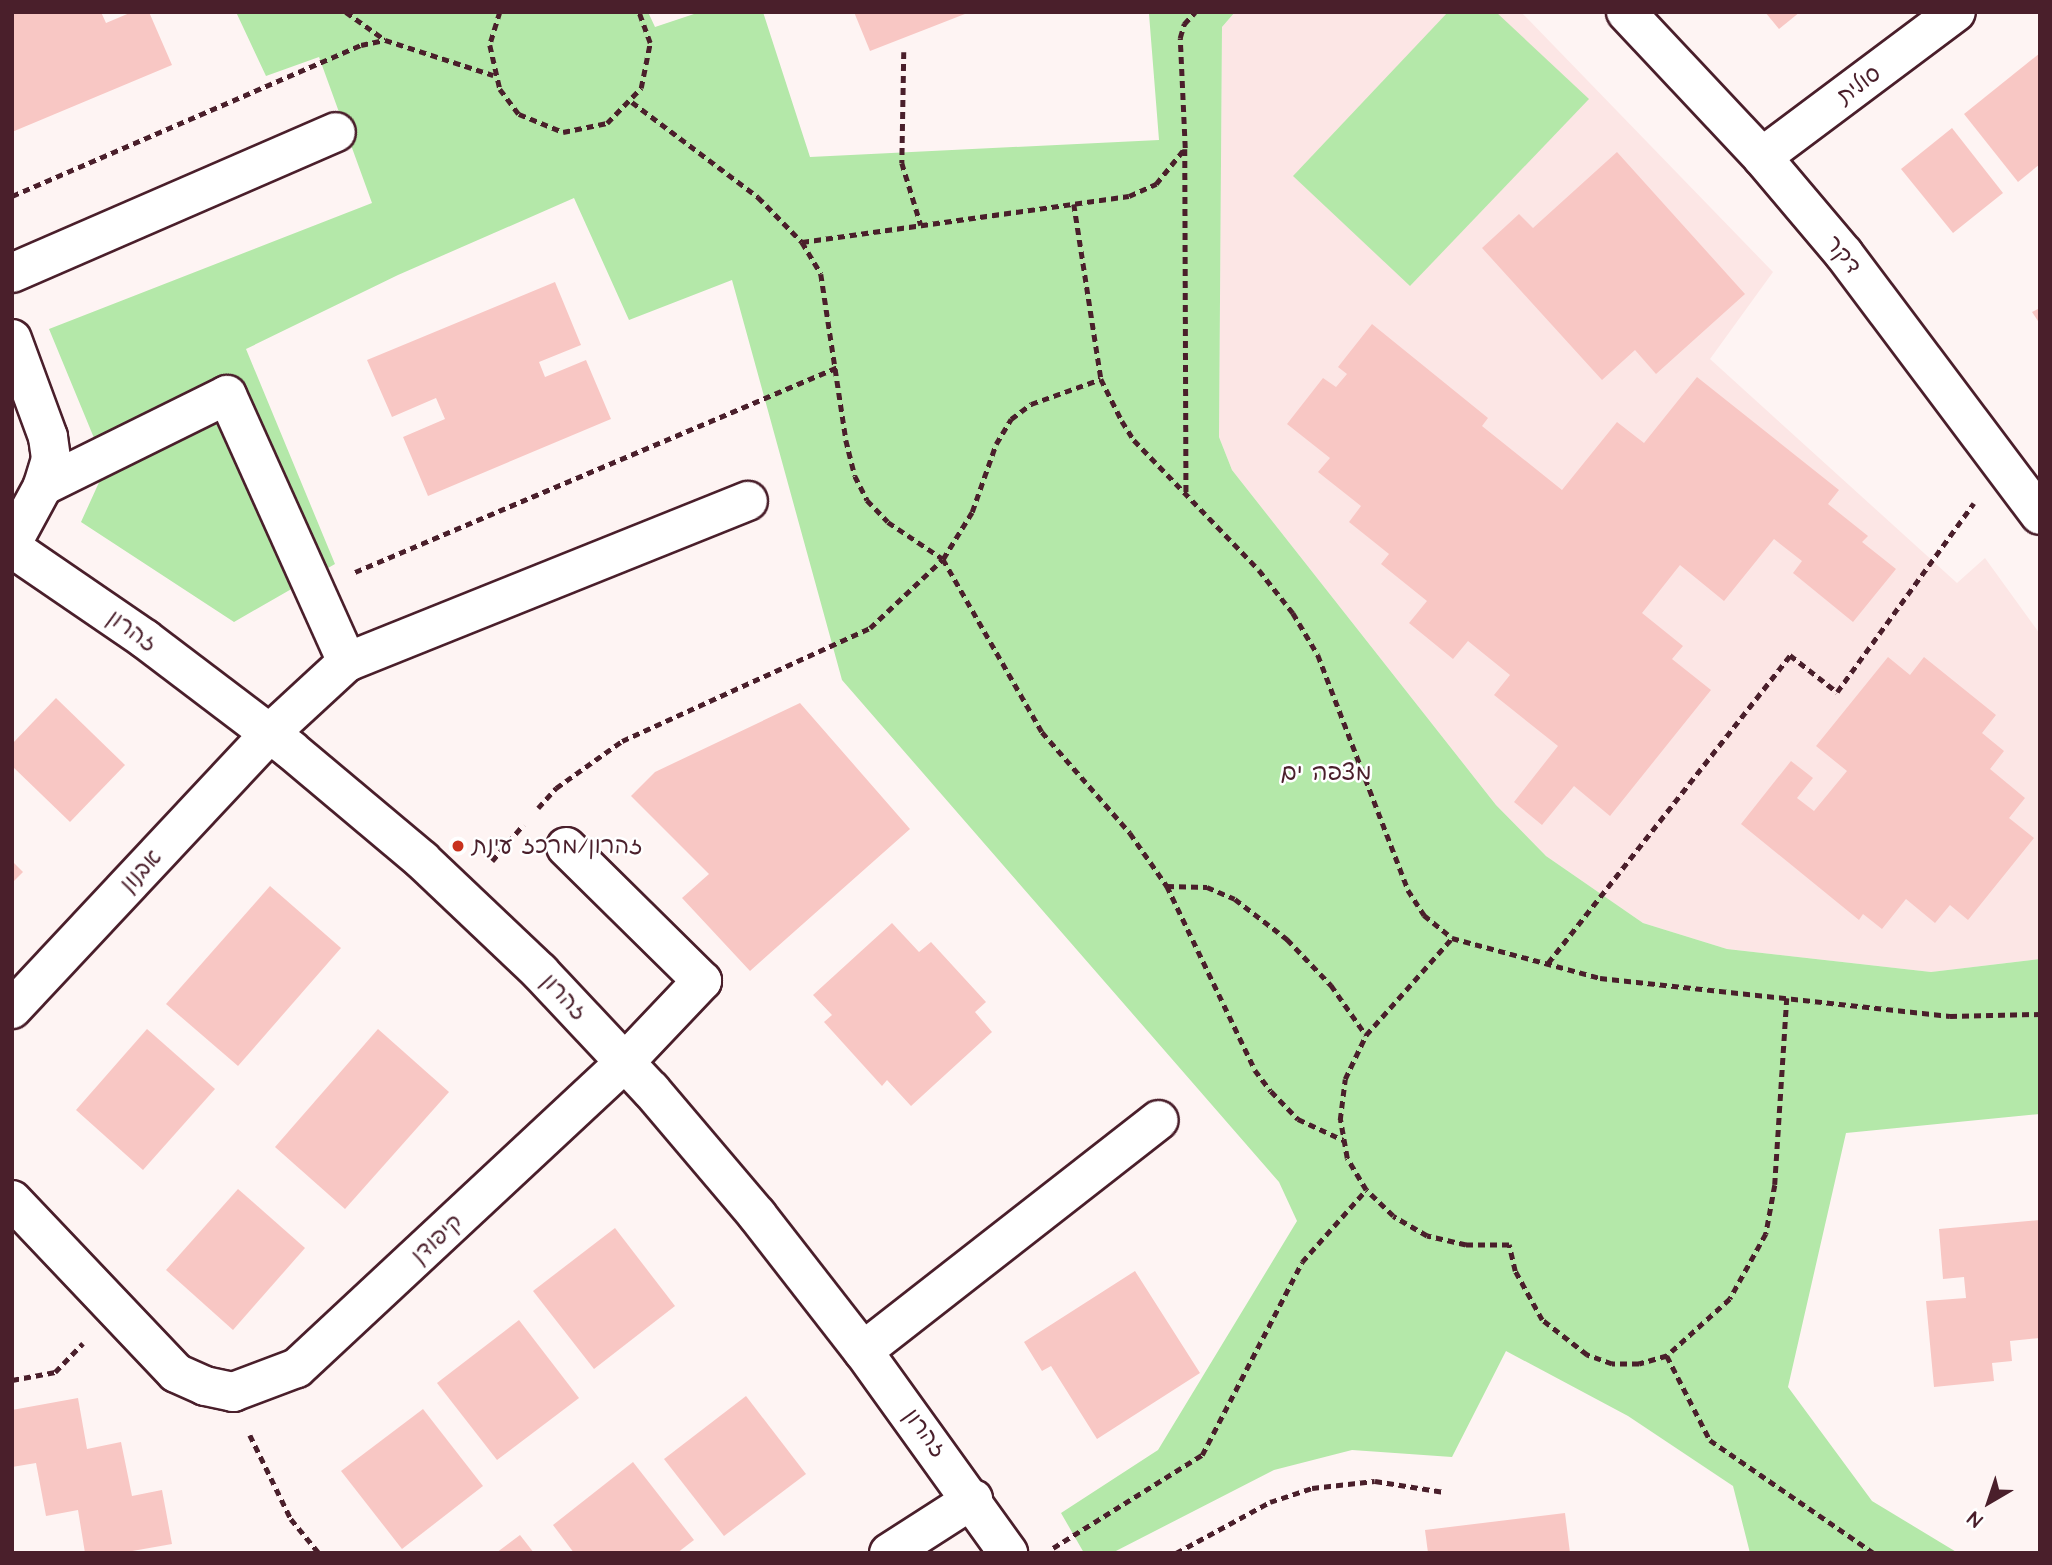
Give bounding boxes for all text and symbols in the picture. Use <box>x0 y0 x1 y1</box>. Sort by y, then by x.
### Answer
street label: סולית <box>1832 60 1886 110</box>
street label: דקר <box>1819 230 1867 280</box>
street label: זהרון <box>102 604 162 658</box>
district label: מצפה ים <box>1280 760 1372 788</box>
place label: זהרון/מרכז עינת <box>472 832 642 860</box>
marker: זהרון/מרכז עינת <box>450 838 466 854</box>
street label: אבנון <box>114 844 168 898</box>
street label: זהרון <box>535 968 593 1026</box>
street label: קיפודן <box>406 1208 468 1270</box>
street label: זהרון <box>898 1403 952 1463</box>
north arrow <box>1954 1467 2024 1537</box>
text: N <box>1962 1504 1989 1533</box>

